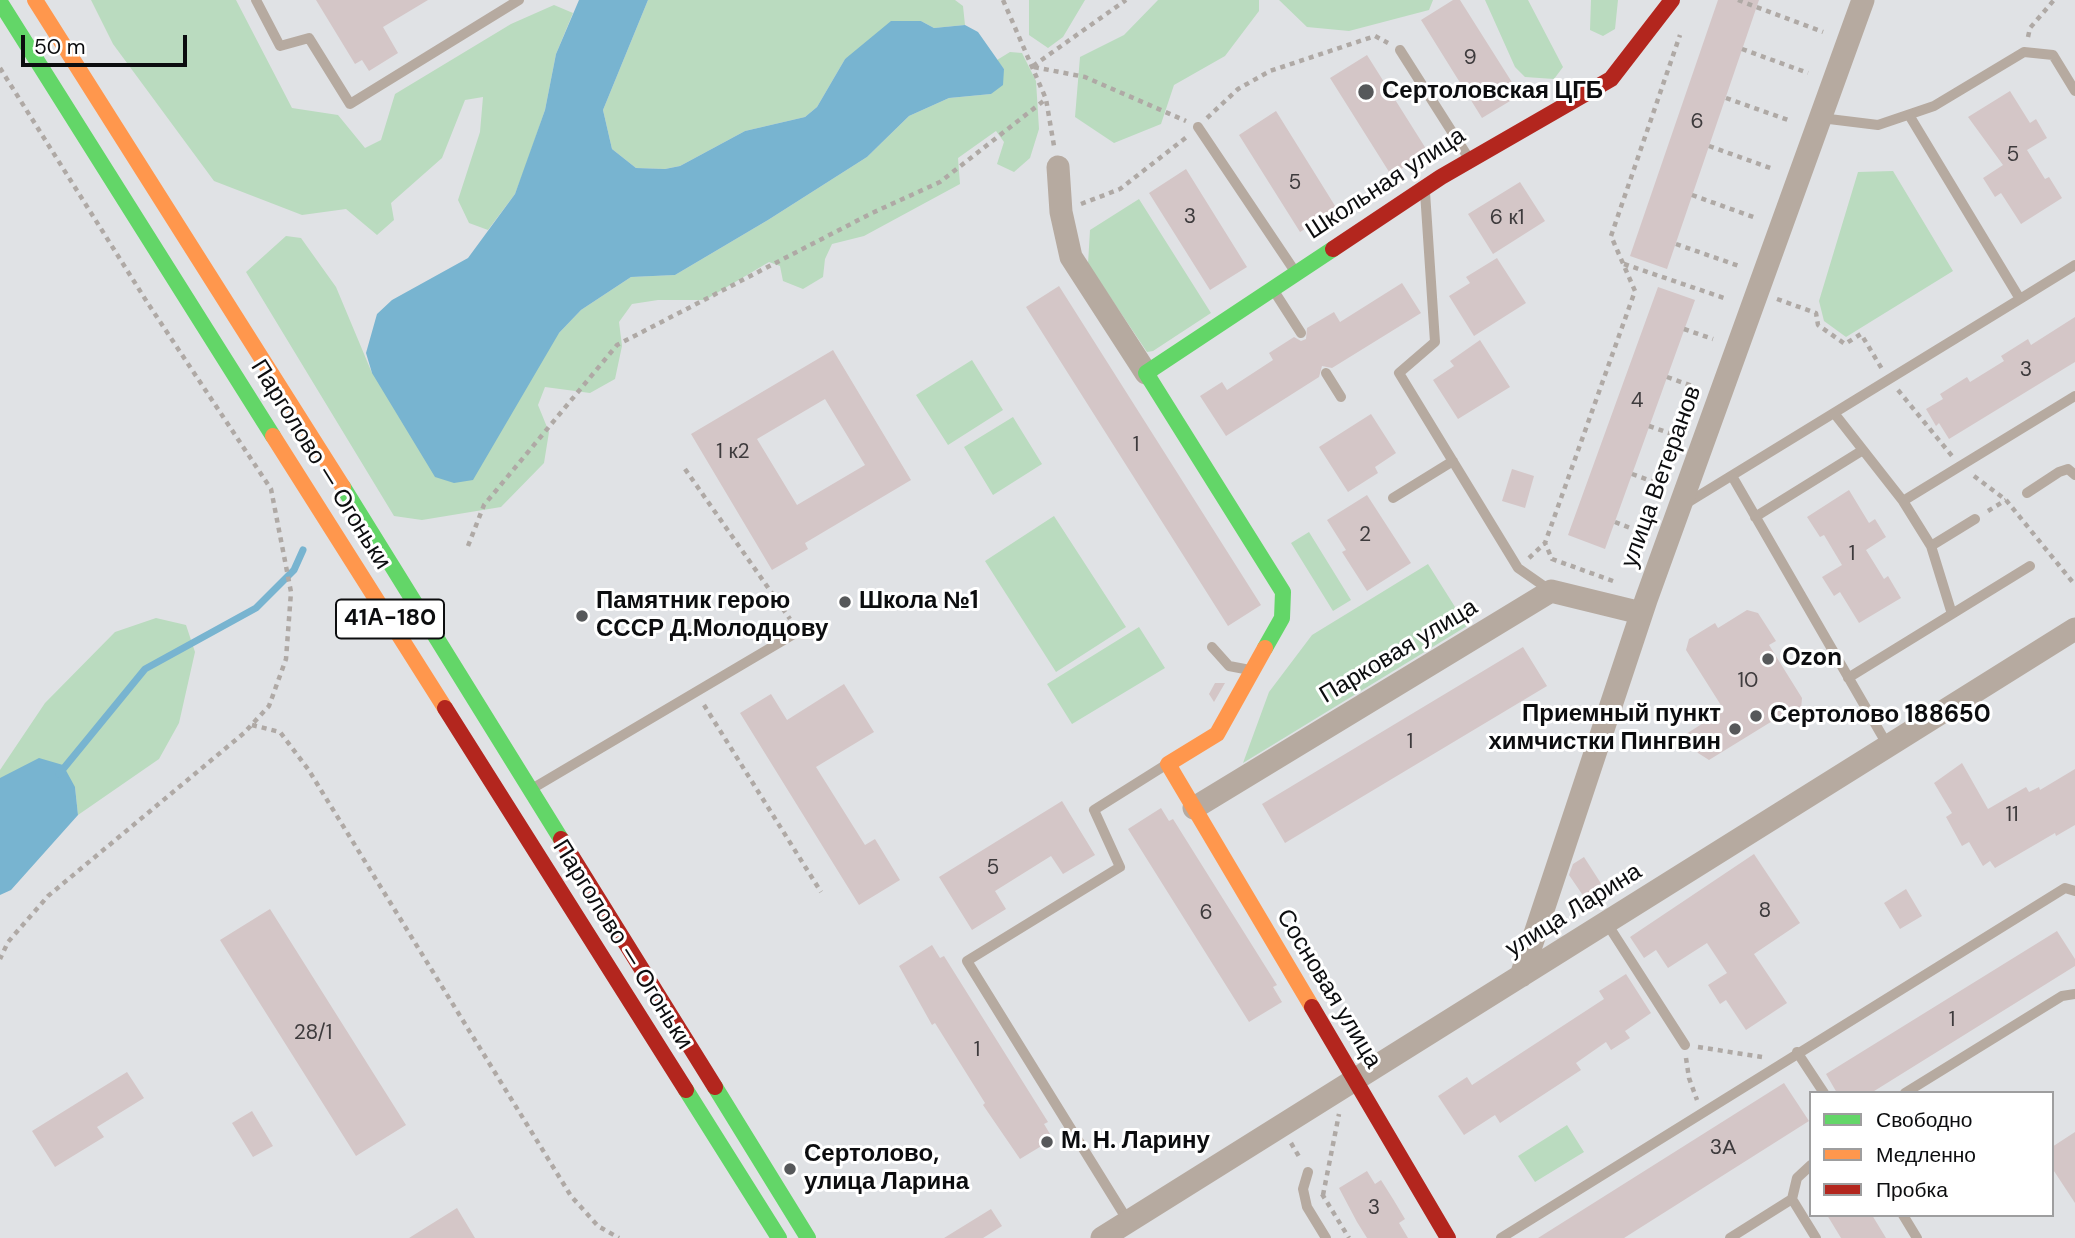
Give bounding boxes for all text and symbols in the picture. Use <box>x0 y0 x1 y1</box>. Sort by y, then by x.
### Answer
scale bar <box>24 21 191 65</box>
text: 50 m <box>34 33 85 61</box>
house number: 9 <box>1463 45 1477 71</box>
place label: Сертоловская ЦГБ <box>1382 78 1603 106</box>
marker: Сертоловская ЦГБ <box>1356 82 1376 102</box>
house number: 6 <box>1690 109 1704 135</box>
street label: Школьная улица <box>1301 122 1471 246</box>
house number: 5 <box>2007 142 2019 168</box>
house number: 5 <box>1289 170 1301 196</box>
house number: 3 <box>1184 204 1196 230</box>
house number: 6 к1 <box>1490 205 1524 231</box>
street label: Парголово — Огоньки <box>244 355 396 575</box>
house number: 3 <box>2020 357 2032 383</box>
street label: улица Ветеранов <box>1616 382 1708 572</box>
house number: 4 <box>1631 388 1643 414</box>
house number: 1 <box>1133 432 1139 458</box>
house number: 1 к2 <box>716 439 750 465</box>
house number: 2 <box>1359 522 1371 548</box>
house number: 1 <box>1849 541 1855 567</box>
place label: Памятник герою СССР Д.Молодцову <box>596 588 828 644</box>
place label: Школа №1 <box>859 588 979 616</box>
street label: Парковая улица <box>1315 593 1483 711</box>
marker: Школа №1 <box>837 594 853 610</box>
road number: 41А-180 <box>336 600 444 638</box>
marker: Памятник герою СССР Д.Молодцову <box>574 608 590 624</box>
place label: Ozon <box>1782 645 1842 673</box>
marker: Ozon <box>1760 651 1776 667</box>
house number: 10 <box>1738 668 1758 694</box>
place label: Приемный пункт химчистки Пингвин <box>1488 701 1721 757</box>
place label: Сертолово 188650 <box>1770 702 1991 730</box>
marker: Сертолово 188650 <box>1748 708 1764 724</box>
marker: Приемный пункт химчистки Пингвин <box>1727 721 1743 737</box>
house number: 1 <box>1407 729 1413 755</box>
house number: 11 <box>2005 802 2019 828</box>
street label: Парголово — Огоньки <box>546 835 698 1055</box>
house number: 5 <box>987 855 999 881</box>
street label: улица Ларина <box>1501 858 1647 964</box>
house number: 8 <box>1759 898 1771 924</box>
house number: 6 <box>1199 900 1213 926</box>
street label: Сосновая улица <box>1269 904 1387 1074</box>
house number: 1 <box>1949 1007 1955 1033</box>
house number: 28/1 <box>294 1020 332 1046</box>
house number: 1 <box>974 1037 980 1063</box>
legend <box>1809 1091 2054 1217</box>
text: Свободно <box>1876 1106 1973 1134</box>
place label: М. Н. Ларину <box>1061 1128 1210 1156</box>
marker: М. Н. Ларину <box>1039 1134 1055 1150</box>
house number: 3А <box>1710 1135 1736 1161</box>
place label: Сертолово, улица Ларина <box>804 1141 969 1197</box>
text: Медленно <box>1876 1141 1976 1169</box>
marker: Сертолово, улица Ларина <box>782 1161 798 1177</box>
text: Пробка <box>1876 1176 1948 1204</box>
house number: 3 <box>1368 1195 1380 1221</box>

